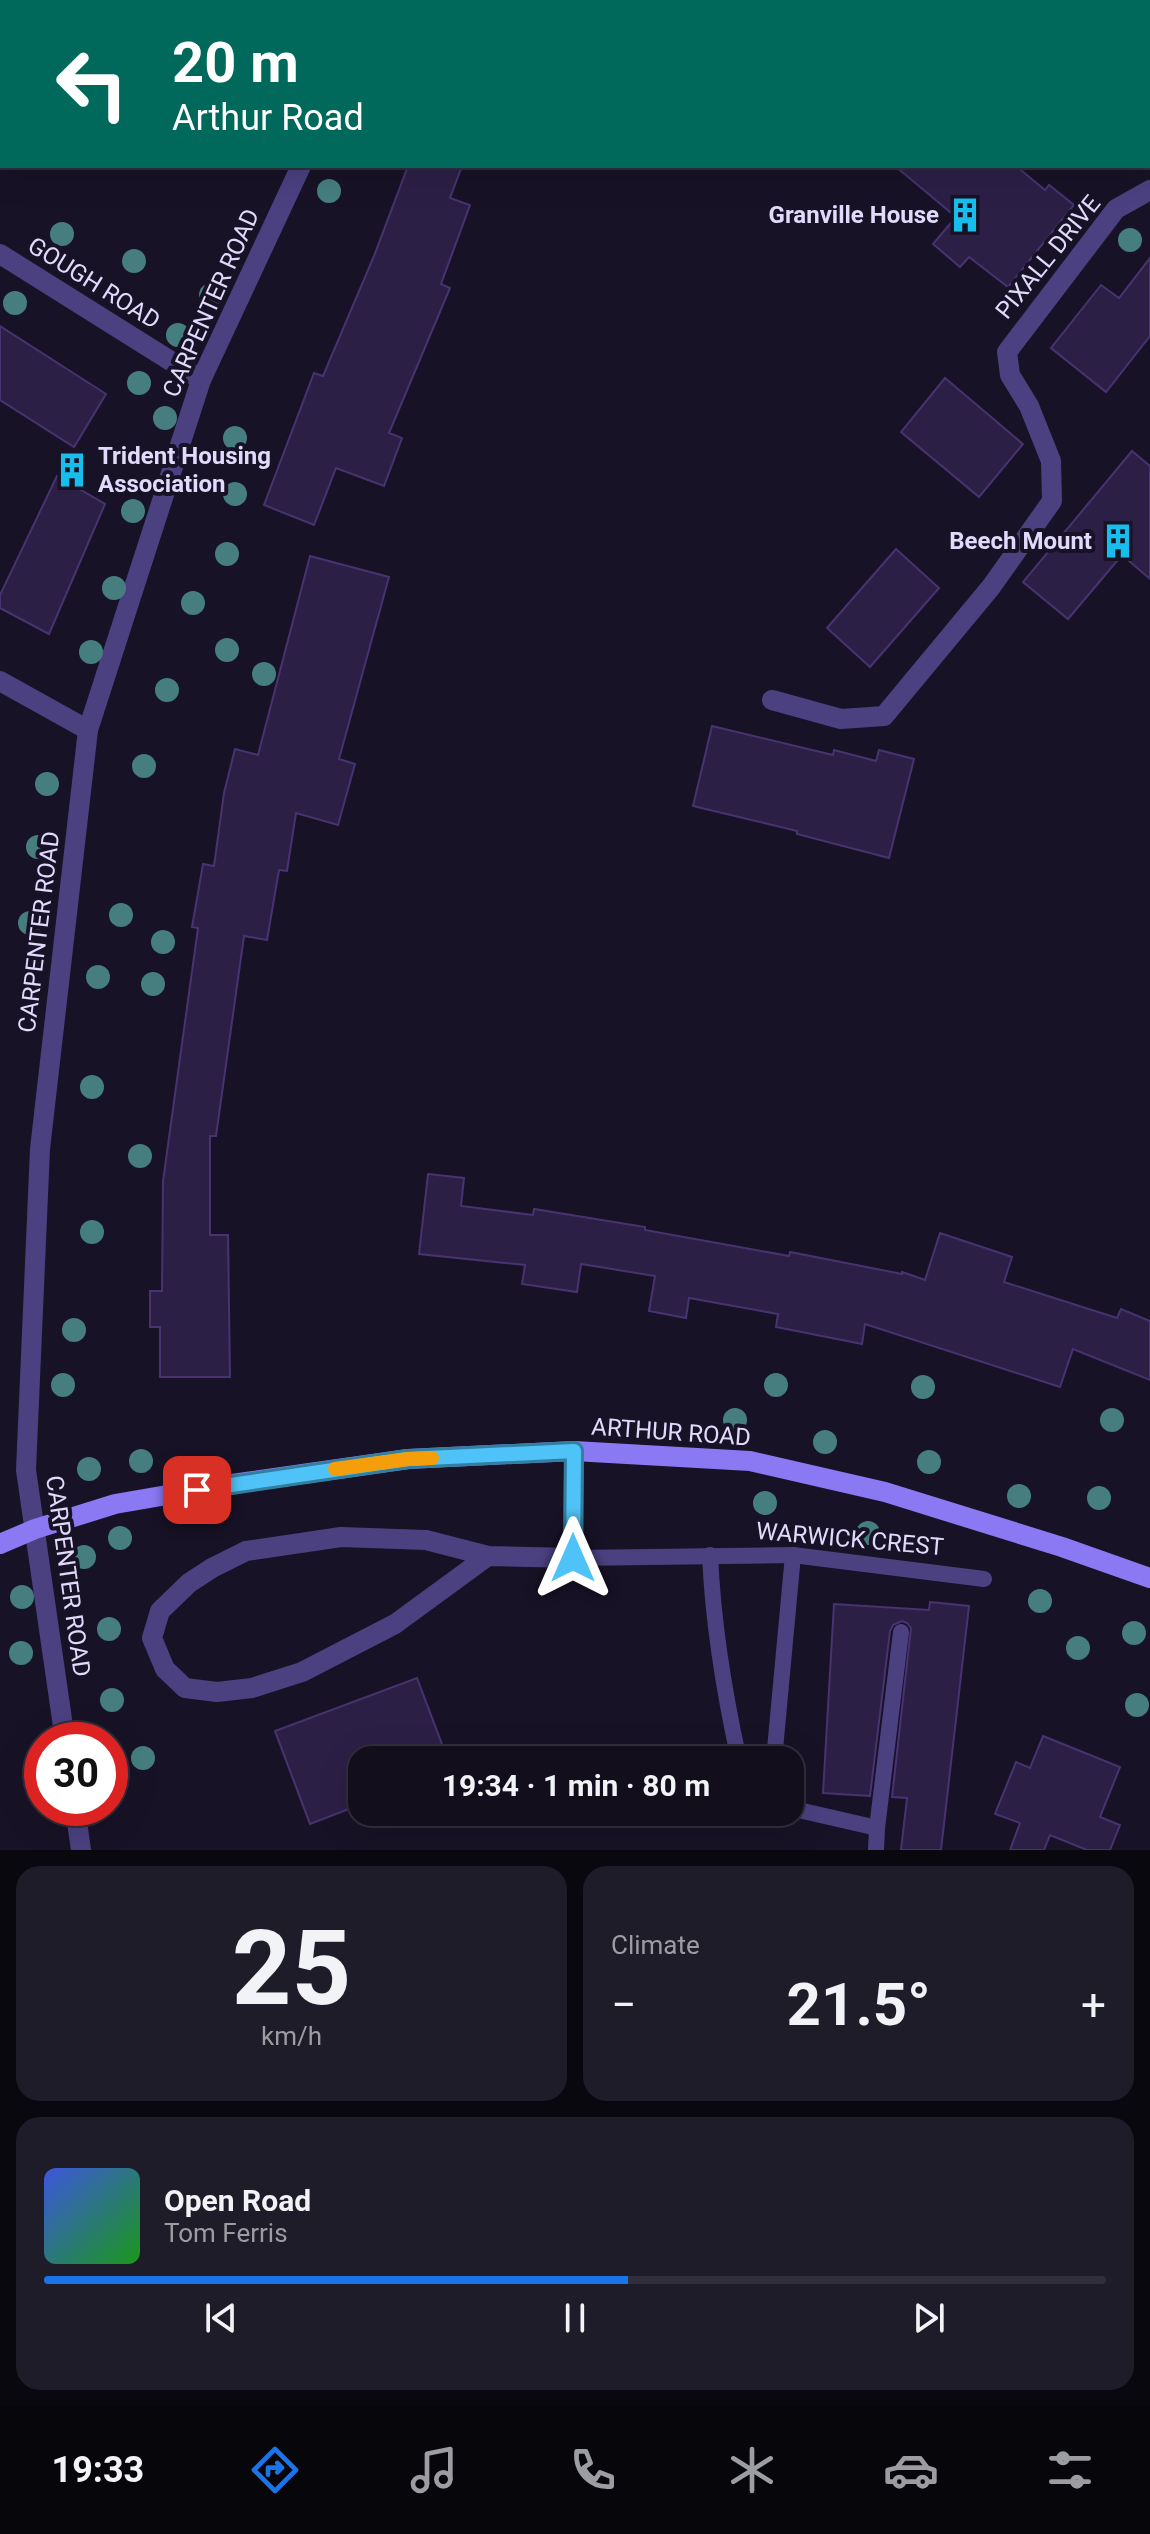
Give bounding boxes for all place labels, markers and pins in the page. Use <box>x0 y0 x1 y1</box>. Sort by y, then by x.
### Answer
building icon: Granville House <box>946 196 984 234</box>
place label: Granville House <box>769 201 939 229</box>
place label: Trident Housing Association <box>98 442 271 498</box>
building icon: Trident Housing Association <box>53 451 91 489</box>
building icon: Beech Mount <box>1099 522 1137 560</box>
place label: Beech Mount <box>949 527 1092 555</box>
pin <box>163 1456 231 1524</box>

